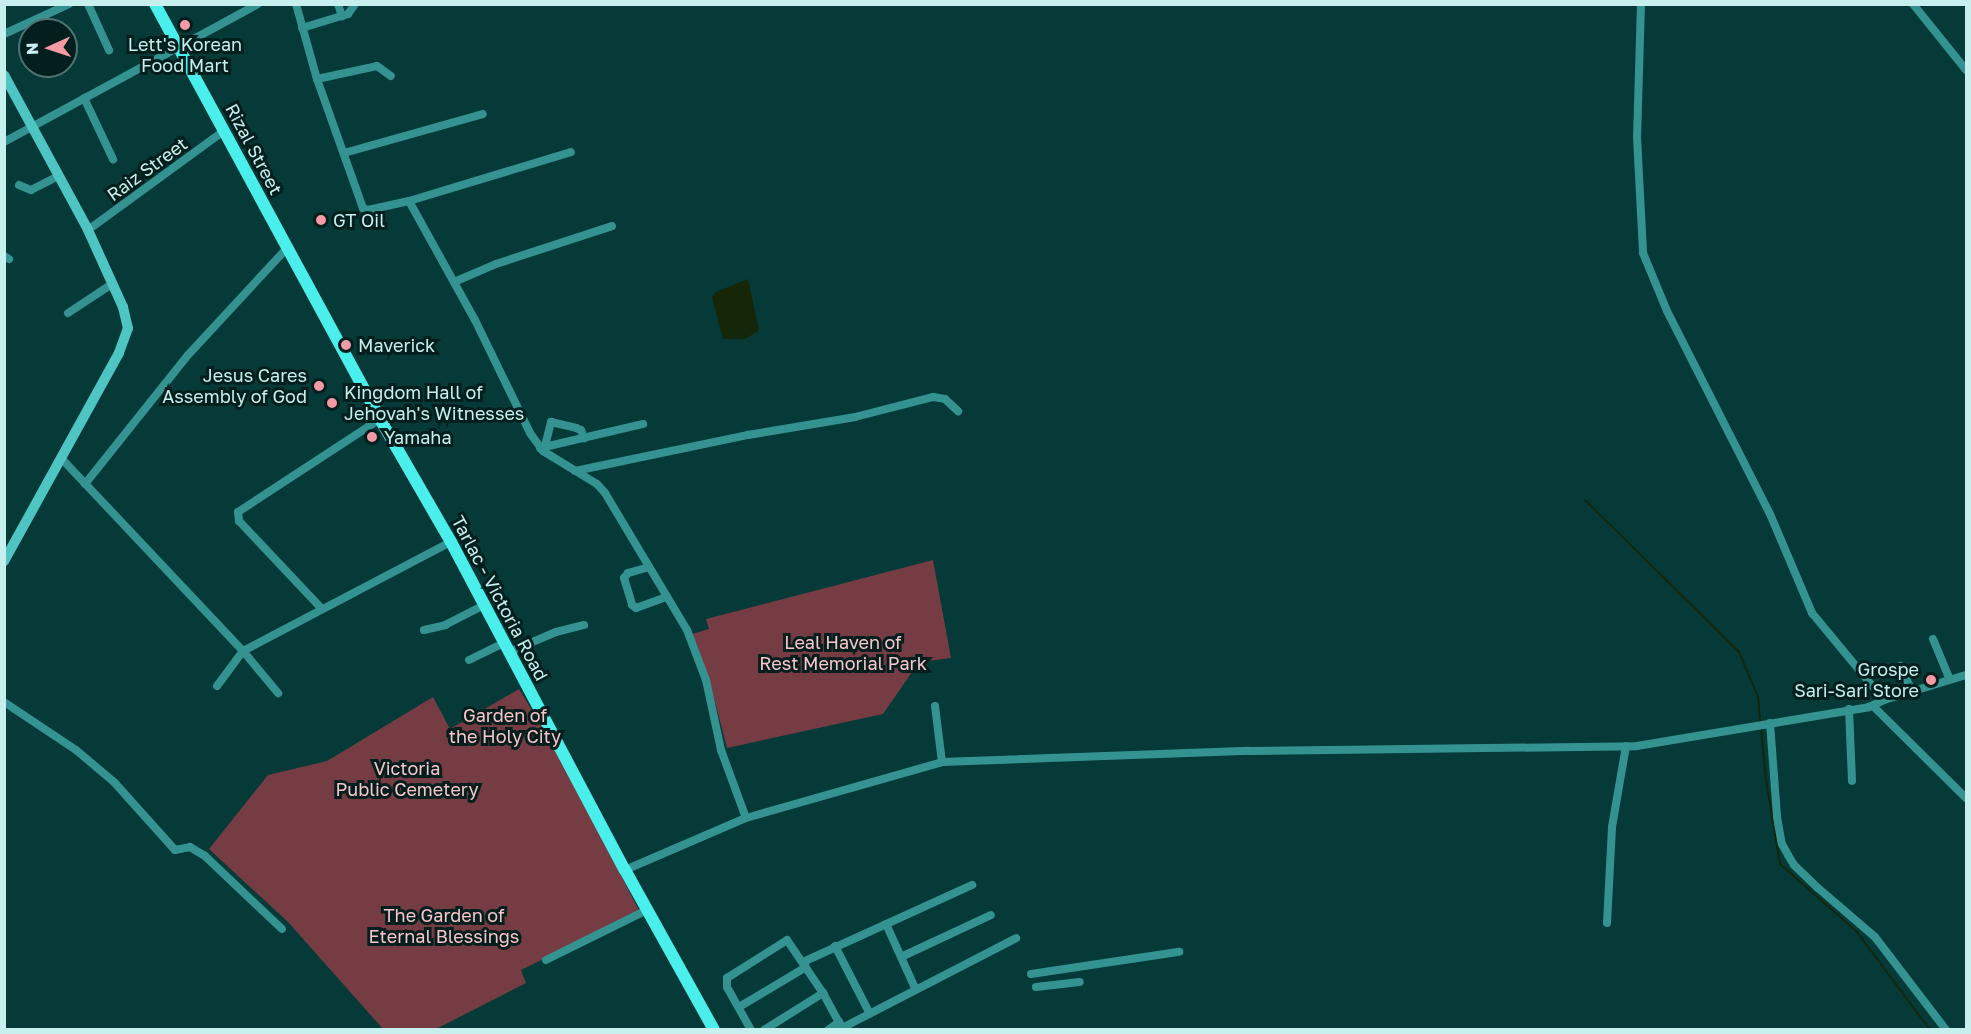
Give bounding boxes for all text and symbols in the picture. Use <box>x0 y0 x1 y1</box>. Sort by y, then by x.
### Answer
north arrow <box>18 18 78 78</box>
marker: Lett's Korean Food Mart <box>178 18 192 32</box>
place label: Lett's Korean Food Mart <box>128 34 242 76</box>
text: N <box>22 42 42 55</box>
street label: Rizal Street <box>221 100 287 198</box>
street label: Raiz Street <box>103 133 191 205</box>
place label: GT Oil <box>333 209 385 231</box>
marker: GT Oil <box>314 213 328 227</box>
place label: Maverick <box>358 334 435 356</box>
marker: Maverick <box>339 338 353 352</box>
place label: Jesus Cares Assembly of God <box>162 365 307 407</box>
marker: Jesus Cares Assembly of God <box>312 379 326 393</box>
place label: Kingdom Hall of Jehovah's Witnesses <box>344 382 524 424</box>
marker: Kingdom Hall of Jehovah's Witnesses <box>325 396 339 410</box>
place label: Yamaha <box>384 426 452 448</box>
marker: Yamaha <box>365 430 379 444</box>
street label: Tarlac - Victoria Road <box>447 512 553 684</box>
park label: Leal Haven of Rest Memorial Park <box>759 632 927 674</box>
place label: Grospe Sari-Sari Store <box>1794 659 1919 702</box>
marker: Grospe Sari-Sari Store <box>1924 673 1938 687</box>
park label: Garden of the Holy City <box>449 705 561 748</box>
park label: Victoria Public Cemetery <box>336 758 478 800</box>
park label: The Garden of Eternal Blessings <box>369 905 519 948</box>

